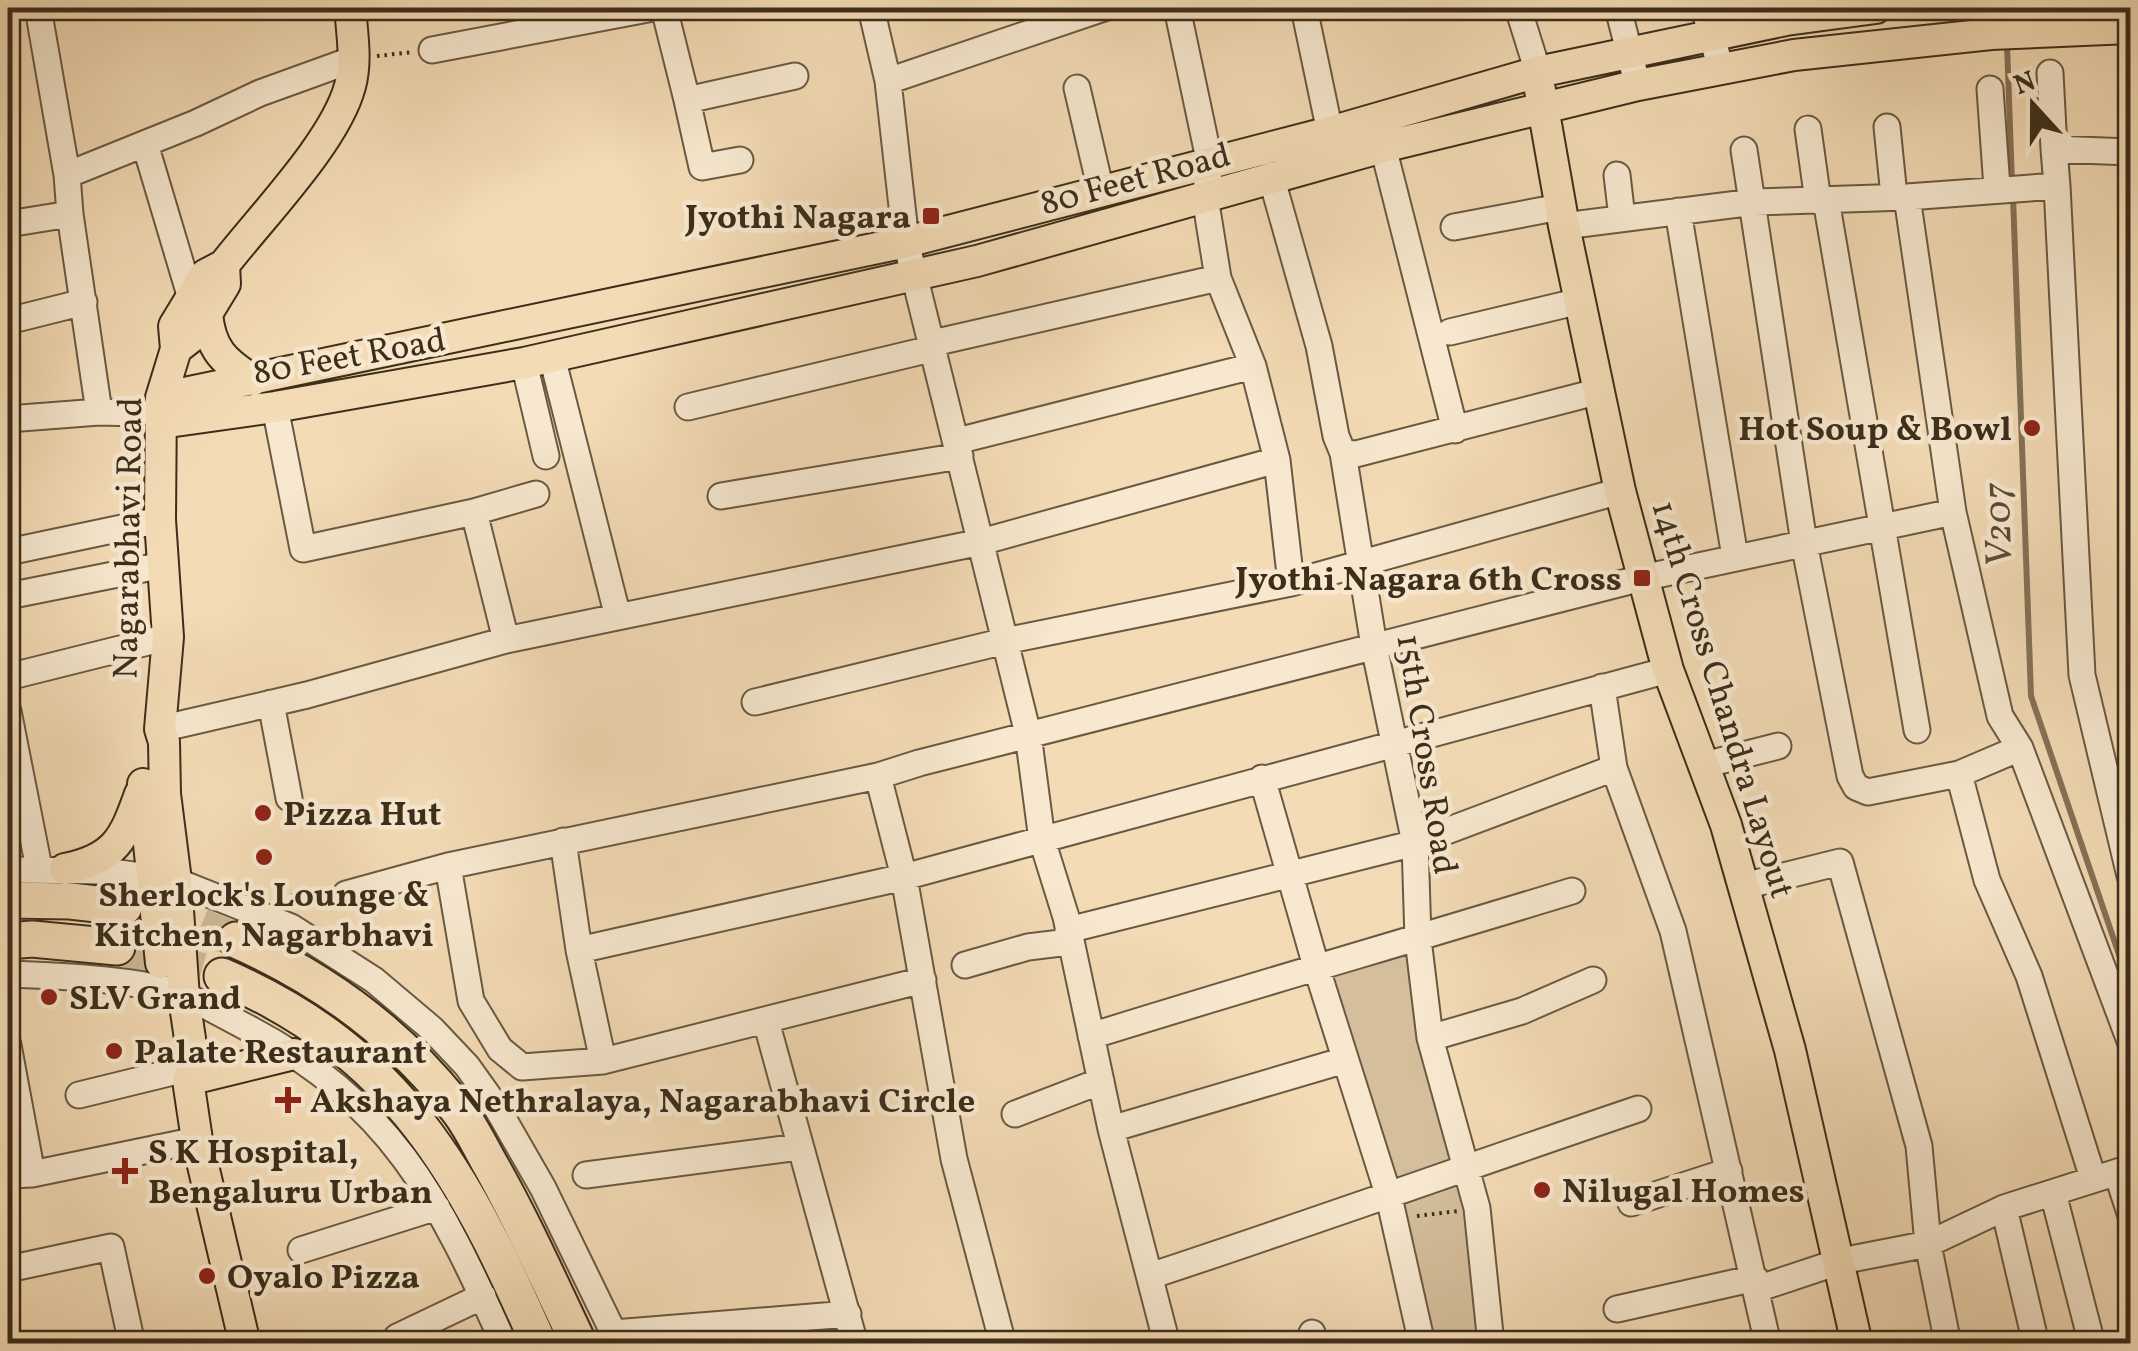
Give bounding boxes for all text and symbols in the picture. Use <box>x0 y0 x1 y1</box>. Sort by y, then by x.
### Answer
north arrow <box>1983 55 2083 155</box>
text: N <box>2008 62 2041 106</box>
street label: 80 Feet Road <box>1035 132 1236 229</box>
place label: Jyothi Nagara <box>684 195 911 243</box>
marker: Jyothi Nagara <box>920 205 942 227</box>
street label: 80 Feet Road <box>249 317 450 399</box>
street label: Nagarabhavi Road <box>104 397 156 679</box>
place label: Hot Soup & Bowl <box>1738 407 2012 455</box>
marker: Hot Soup & Bowl <box>2021 417 2043 439</box>
water label: V207 <box>1973 481 2028 568</box>
street label: 14th Cross Chandra Layout <box>1638 495 1805 905</box>
place label: Jyothi Nagara 6th Cross <box>1235 557 1622 605</box>
marker: Jyothi Nagara 6th Cross <box>1631 567 1653 589</box>
street label: 15th Cross Road <box>1382 631 1468 878</box>
place label: Pizza Hut <box>283 792 441 840</box>
marker: Pizza Hut <box>252 802 274 824</box>
marker: Sherlock's Lounge & Kitchen, Nagarbhavi <box>253 846 275 868</box>
place label: Sherlock's Lounge & Kitchen, Nagarbhavi <box>94 873 434 961</box>
place label: SLV Grand <box>69 976 241 1024</box>
marker: SLV Grand <box>38 986 60 1008</box>
place label: Palate Restaurant <box>134 1030 427 1078</box>
marker: Palate Restaurant <box>103 1040 125 1062</box>
place label: Akshaya Nethralaya, Nagarabhavi Circle <box>310 1079 975 1127</box>
marker: Akshaya Nethralaya, Nagarabhavi Circle <box>275 1087 301 1113</box>
place label: S K Hospital, Bengaluru Urban <box>148 1130 433 1218</box>
marker: S K Hospital, Bengaluru Urban <box>112 1158 138 1184</box>
place label: Nilugal Homes <box>1562 1169 1805 1217</box>
marker: Nilugal Homes <box>1531 1179 1553 1201</box>
place label: Oyalo Pizza <box>227 1255 420 1303</box>
marker: Oyalo Pizza <box>196 1265 218 1287</box>

